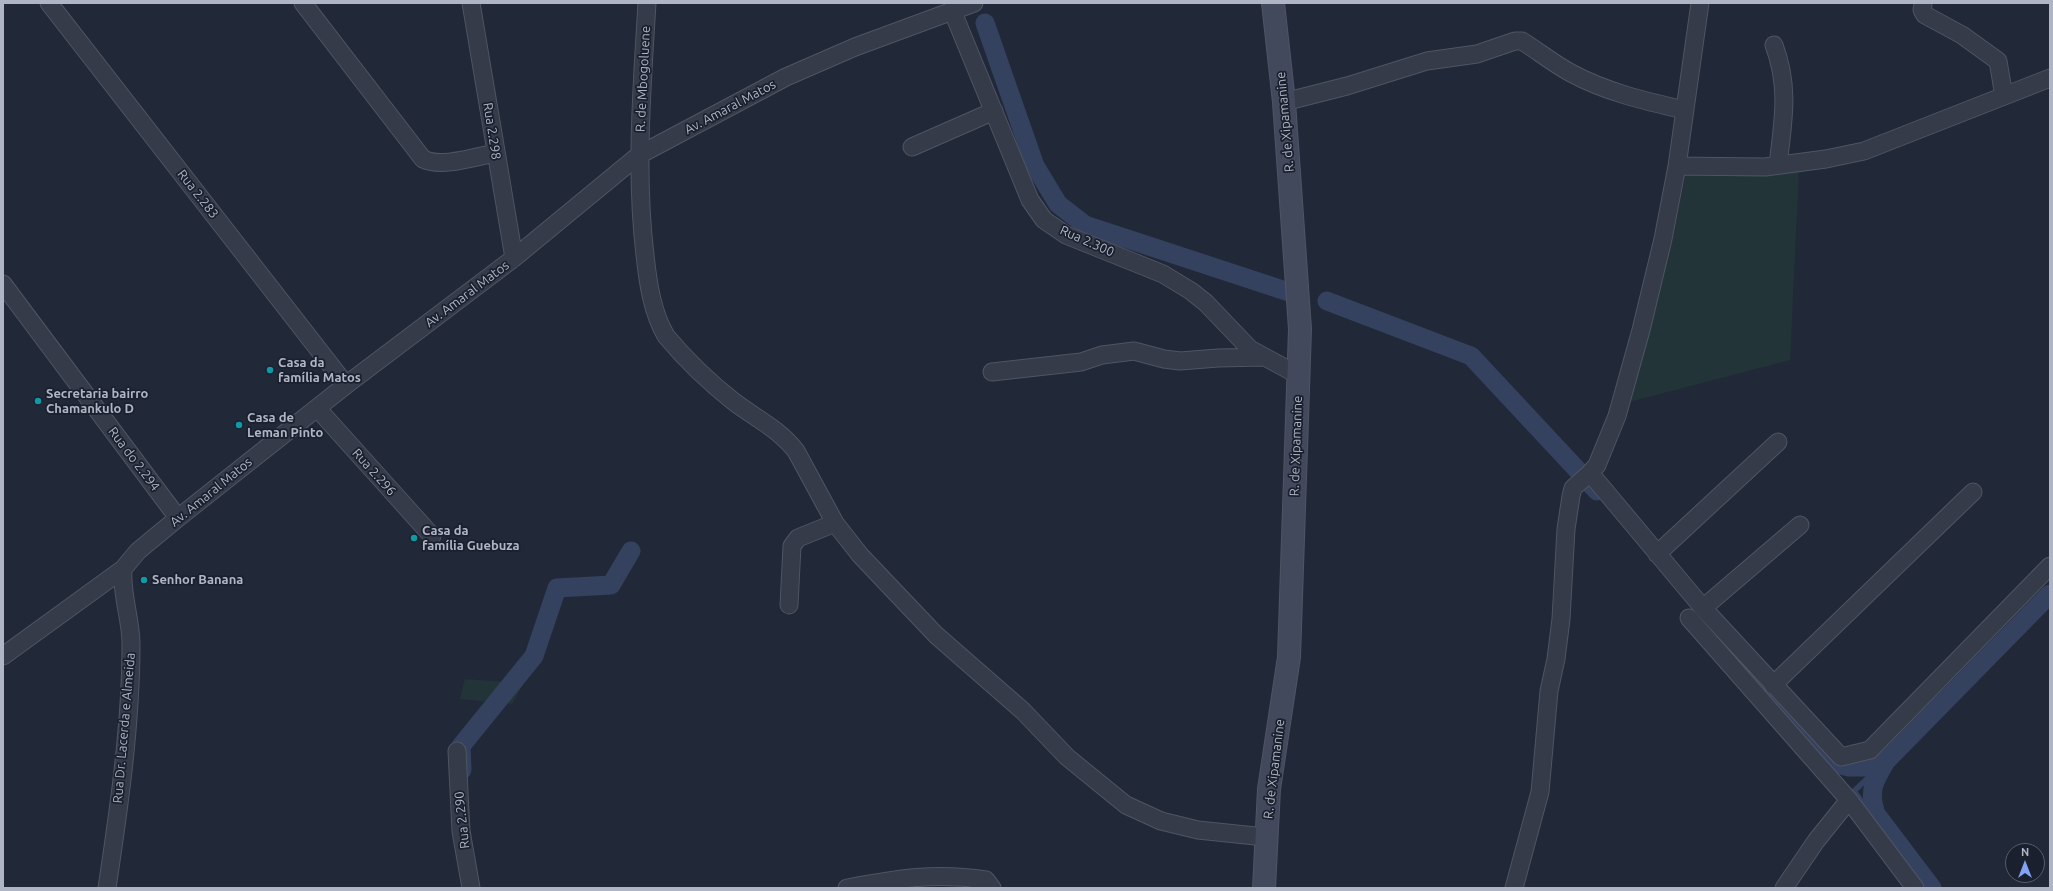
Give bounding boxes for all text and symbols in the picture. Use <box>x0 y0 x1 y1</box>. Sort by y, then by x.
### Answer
street label: R. de Mbogoluene <box>632 25 654 133</box>
street label: R. de Xipamanine <box>1273 71 1297 173</box>
street label: Av. Amaral Matos <box>682 76 778 138</box>
street label: Rua 2.298 <box>480 101 504 161</box>
street label: Rua 2.283 <box>174 166 222 222</box>
street label: Rua 2.300 <box>1057 222 1117 260</box>
street label: Av. Amaral Matos <box>422 257 512 331</box>
place label: Casa da família Matos <box>278 355 361 386</box>
marker: Casa da família Matos <box>265 365 275 375</box>
place label: Secretaria bairro Chamankulo D <box>46 386 148 417</box>
street label: R. de Xipamanine <box>1286 395 1306 497</box>
marker: Secretaria bairro Chamankulo D <box>33 396 43 406</box>
place label: Casa de Leman Pinto <box>247 410 323 441</box>
marker: Casa de Leman Pinto <box>234 420 244 430</box>
street label: Rua do 2.294 <box>105 424 163 494</box>
street label: Rua 2.296 <box>349 445 399 499</box>
street label: Av. Amaral Matos <box>167 454 255 530</box>
place label: Casa da família Guebuza <box>422 523 520 554</box>
marker: Casa da família Guebuza <box>409 533 419 543</box>
place label: Senhor Banana <box>152 572 243 588</box>
marker: Senhor Banana <box>139 575 149 585</box>
street label: Rua Dr. Lacerda e Almeida <box>110 652 138 804</box>
street label: R. de Xipamanine <box>1260 718 1288 820</box>
street label: Rua 2.290 <box>451 790 473 850</box>
north arrow <box>2005 843 2045 883</box>
text: N <box>2021 846 2029 858</box>

